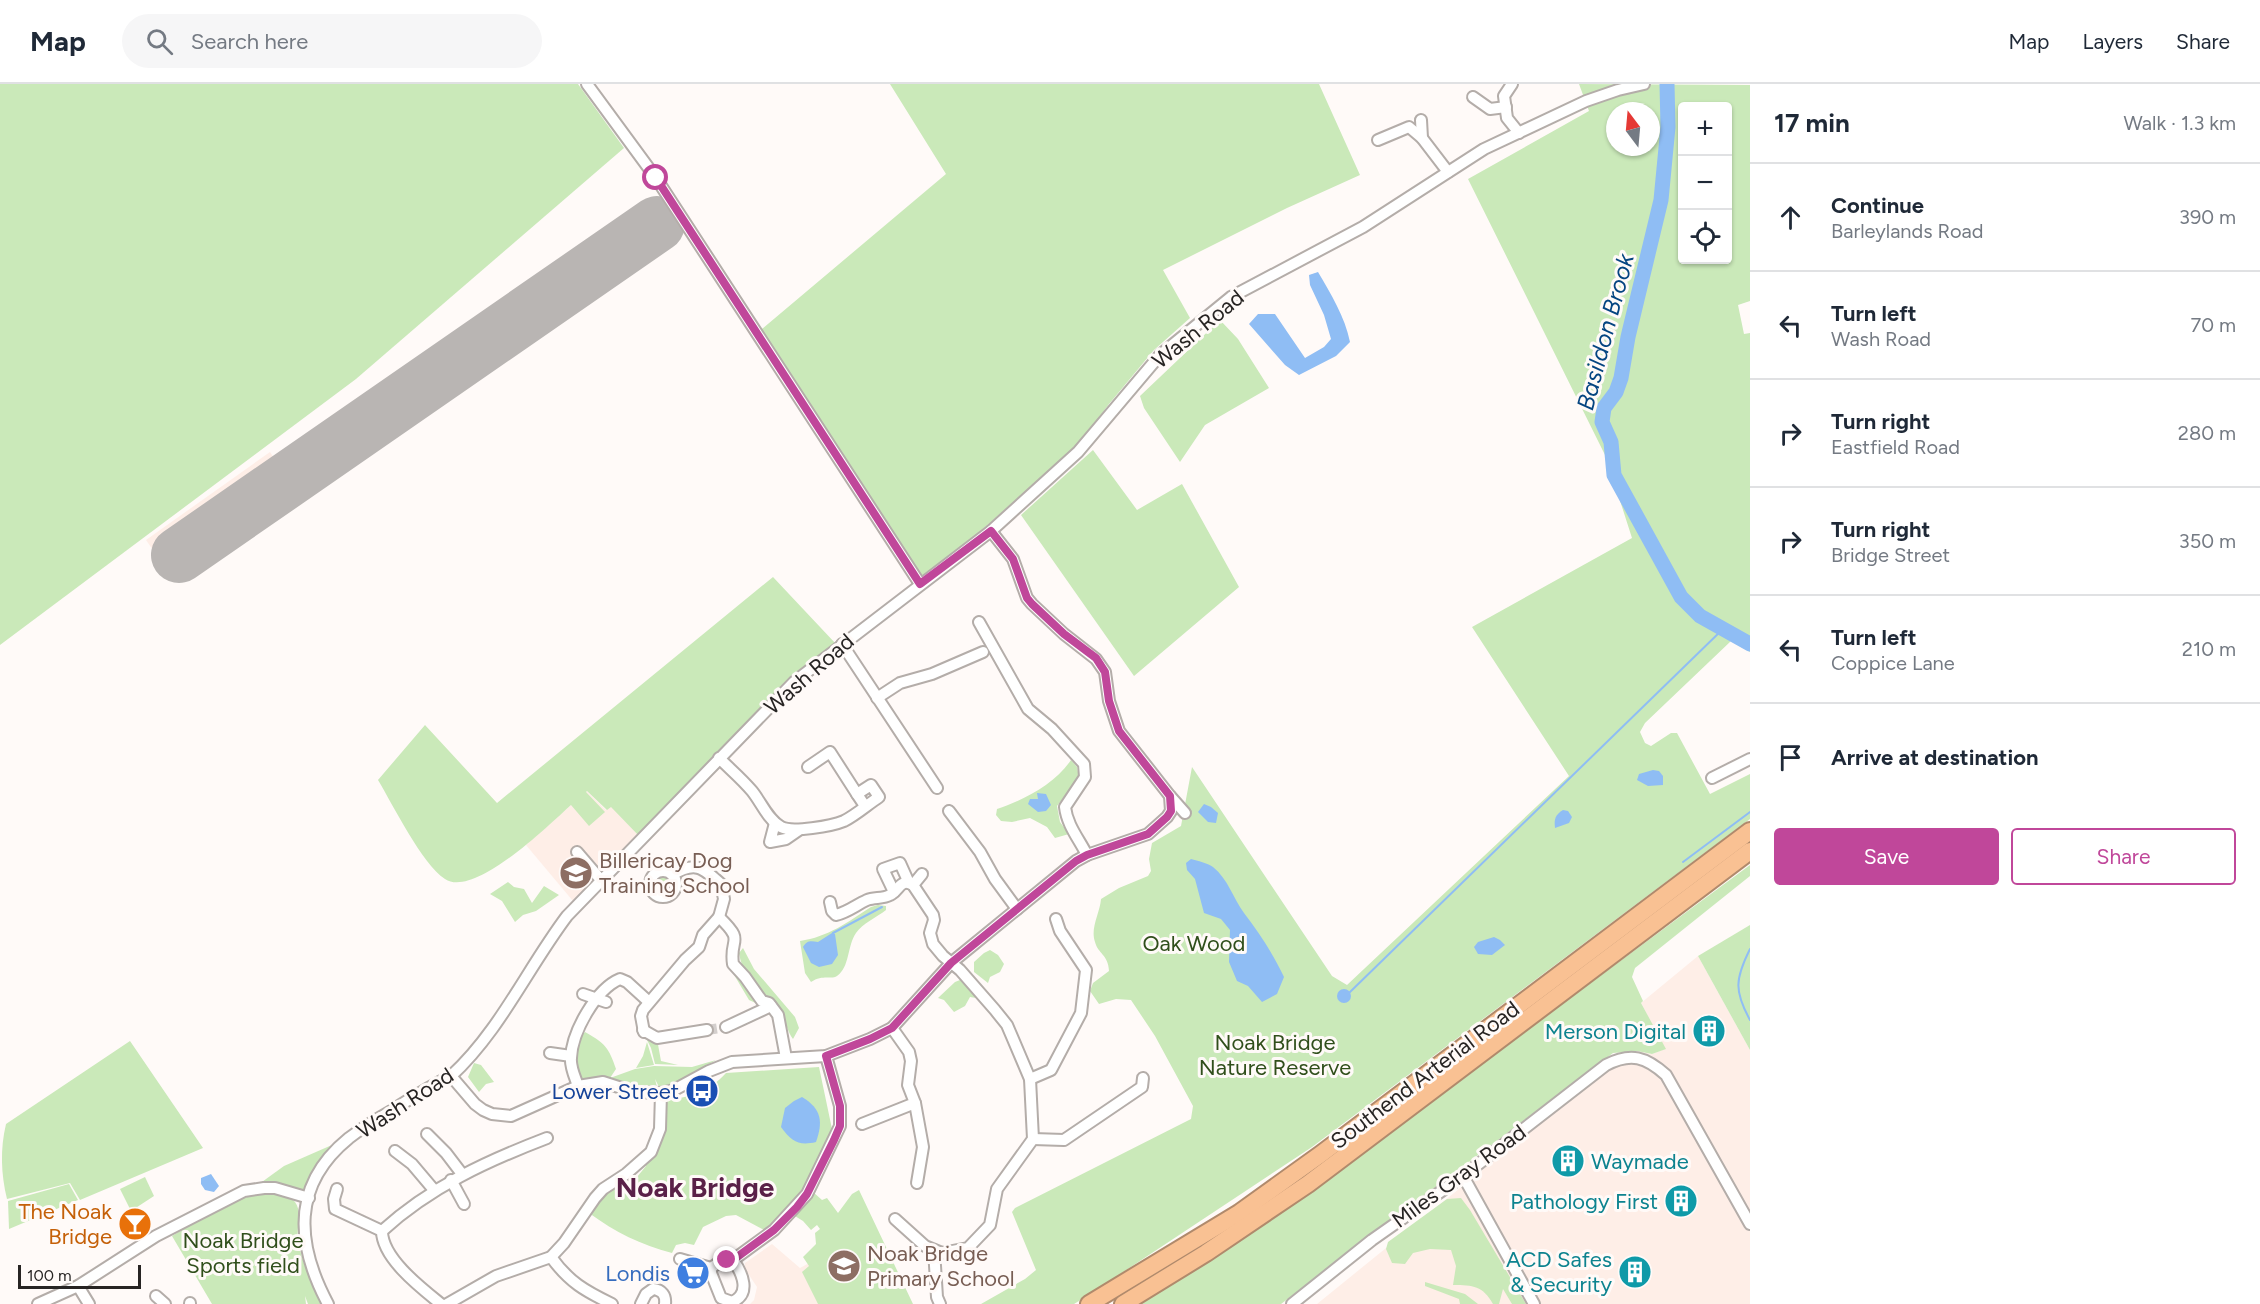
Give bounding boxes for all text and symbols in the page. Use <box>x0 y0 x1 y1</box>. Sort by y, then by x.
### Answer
search box <box>122 14 542 68</box>
text: Map <box>30 24 86 58</box>
icon: search <box>143 25 176 58</box>
text: Search here <box>191 28 308 55</box>
text: Map <box>2009 29 2049 54</box>
text: Layers <box>2082 29 2143 54</box>
text: Share <box>2176 29 2230 54</box>
north arrow <box>1606 102 1660 156</box>
map controls <box>1678 102 1732 264</box>
button: + <box>1678 102 1732 156</box>
text: 17 min <box>1774 107 1850 139</box>
text: Walk · 1.3 km <box>2123 111 2236 135</box>
button: − <box>1678 156 1732 210</box>
route start <box>642 164 668 190</box>
text: Continue <box>1831 192 1924 219</box>
icon: ahead <box>1774 201 1807 234</box>
text: 390 m <box>2179 205 2236 229</box>
button: locate <box>1678 210 1732 264</box>
text: Barleylands Road <box>1831 219 1984 243</box>
water label: Basildon Brook <box>1570 249 1640 413</box>
street label: Wash Road <box>1147 284 1249 374</box>
text: Turn left <box>1831 300 1917 327</box>
icon: left <box>1774 309 1807 342</box>
text: 70 m <box>2190 313 2236 337</box>
text: Wash Road <box>1831 327 1931 351</box>
text: Turn right <box>1831 408 1930 435</box>
icon: right <box>1774 417 1807 450</box>
text: 280 m <box>2178 421 2236 445</box>
text: Eastfield Road <box>1831 435 1960 459</box>
text: Turn right <box>1831 516 1930 543</box>
icon: right <box>1774 525 1807 558</box>
text: 350 m <box>2179 529 2236 553</box>
text: Bridge Street <box>1831 543 1950 567</box>
text: Turn left <box>1831 624 1917 651</box>
street label: Wash Road <box>759 628 859 720</box>
icon: left <box>1774 633 1807 666</box>
text: 210 m <box>2182 637 2236 661</box>
text: Coppice Lane <box>1831 651 1955 675</box>
icon: arrive <box>1774 741 1807 774</box>
text: Arrive at destination <box>1831 744 2039 771</box>
button: Save <box>1774 828 1999 885</box>
button: Share <box>2011 828 2236 885</box>
place label: Billericay Dog Training School <box>599 847 750 899</box>
school or university icon: Billericay Dog Training School <box>558 855 594 891</box>
park label: Oak Wood <box>1142 930 1246 957</box>
street label: Southend Arterial Road <box>1325 995 1525 1155</box>
building icon: Merson Digital <box>1691 1013 1727 1049</box>
place label: Merson Digital <box>1545 1018 1686 1045</box>
park label: Noak Bridge Nature Reserve <box>1199 1029 1351 1081</box>
street label: Wash Road <box>351 1062 459 1144</box>
bus stop icon: Lower Street <box>684 1073 720 1109</box>
place label: Lower Street <box>552 1078 679 1105</box>
street label: Miles Gray Road <box>1387 1118 1531 1234</box>
building icon: Waymade <box>1550 1143 1586 1179</box>
place label: Waymade <box>1591 1148 1689 1175</box>
district label: Noak Bridge <box>616 1170 774 1204</box>
building icon: Pathology First <box>1663 1183 1699 1219</box>
place label: Pathology First <box>1510 1188 1658 1215</box>
place label: The Noak Bridge <box>18 1198 112 1250</box>
bar icon: The Noak Bridge <box>117 1206 153 1242</box>
park label: Noak Bridge Sports field <box>183 1227 303 1279</box>
place label: Noak Bridge Primary School <box>867 1240 1015 1292</box>
route end <box>713 1246 739 1272</box>
place label: ACD Safes & Security <box>1506 1246 1612 1298</box>
school or university icon: Noak Bridge Primary School <box>826 1248 862 1284</box>
building icon: ACD Safes & Security <box>1617 1254 1653 1290</box>
supermarket icon: Londis <box>675 1255 711 1291</box>
place label: Londis <box>605 1260 670 1287</box>
scale bar <box>18 1262 141 1290</box>
text: 100 m <box>27 1266 72 1285</box>

